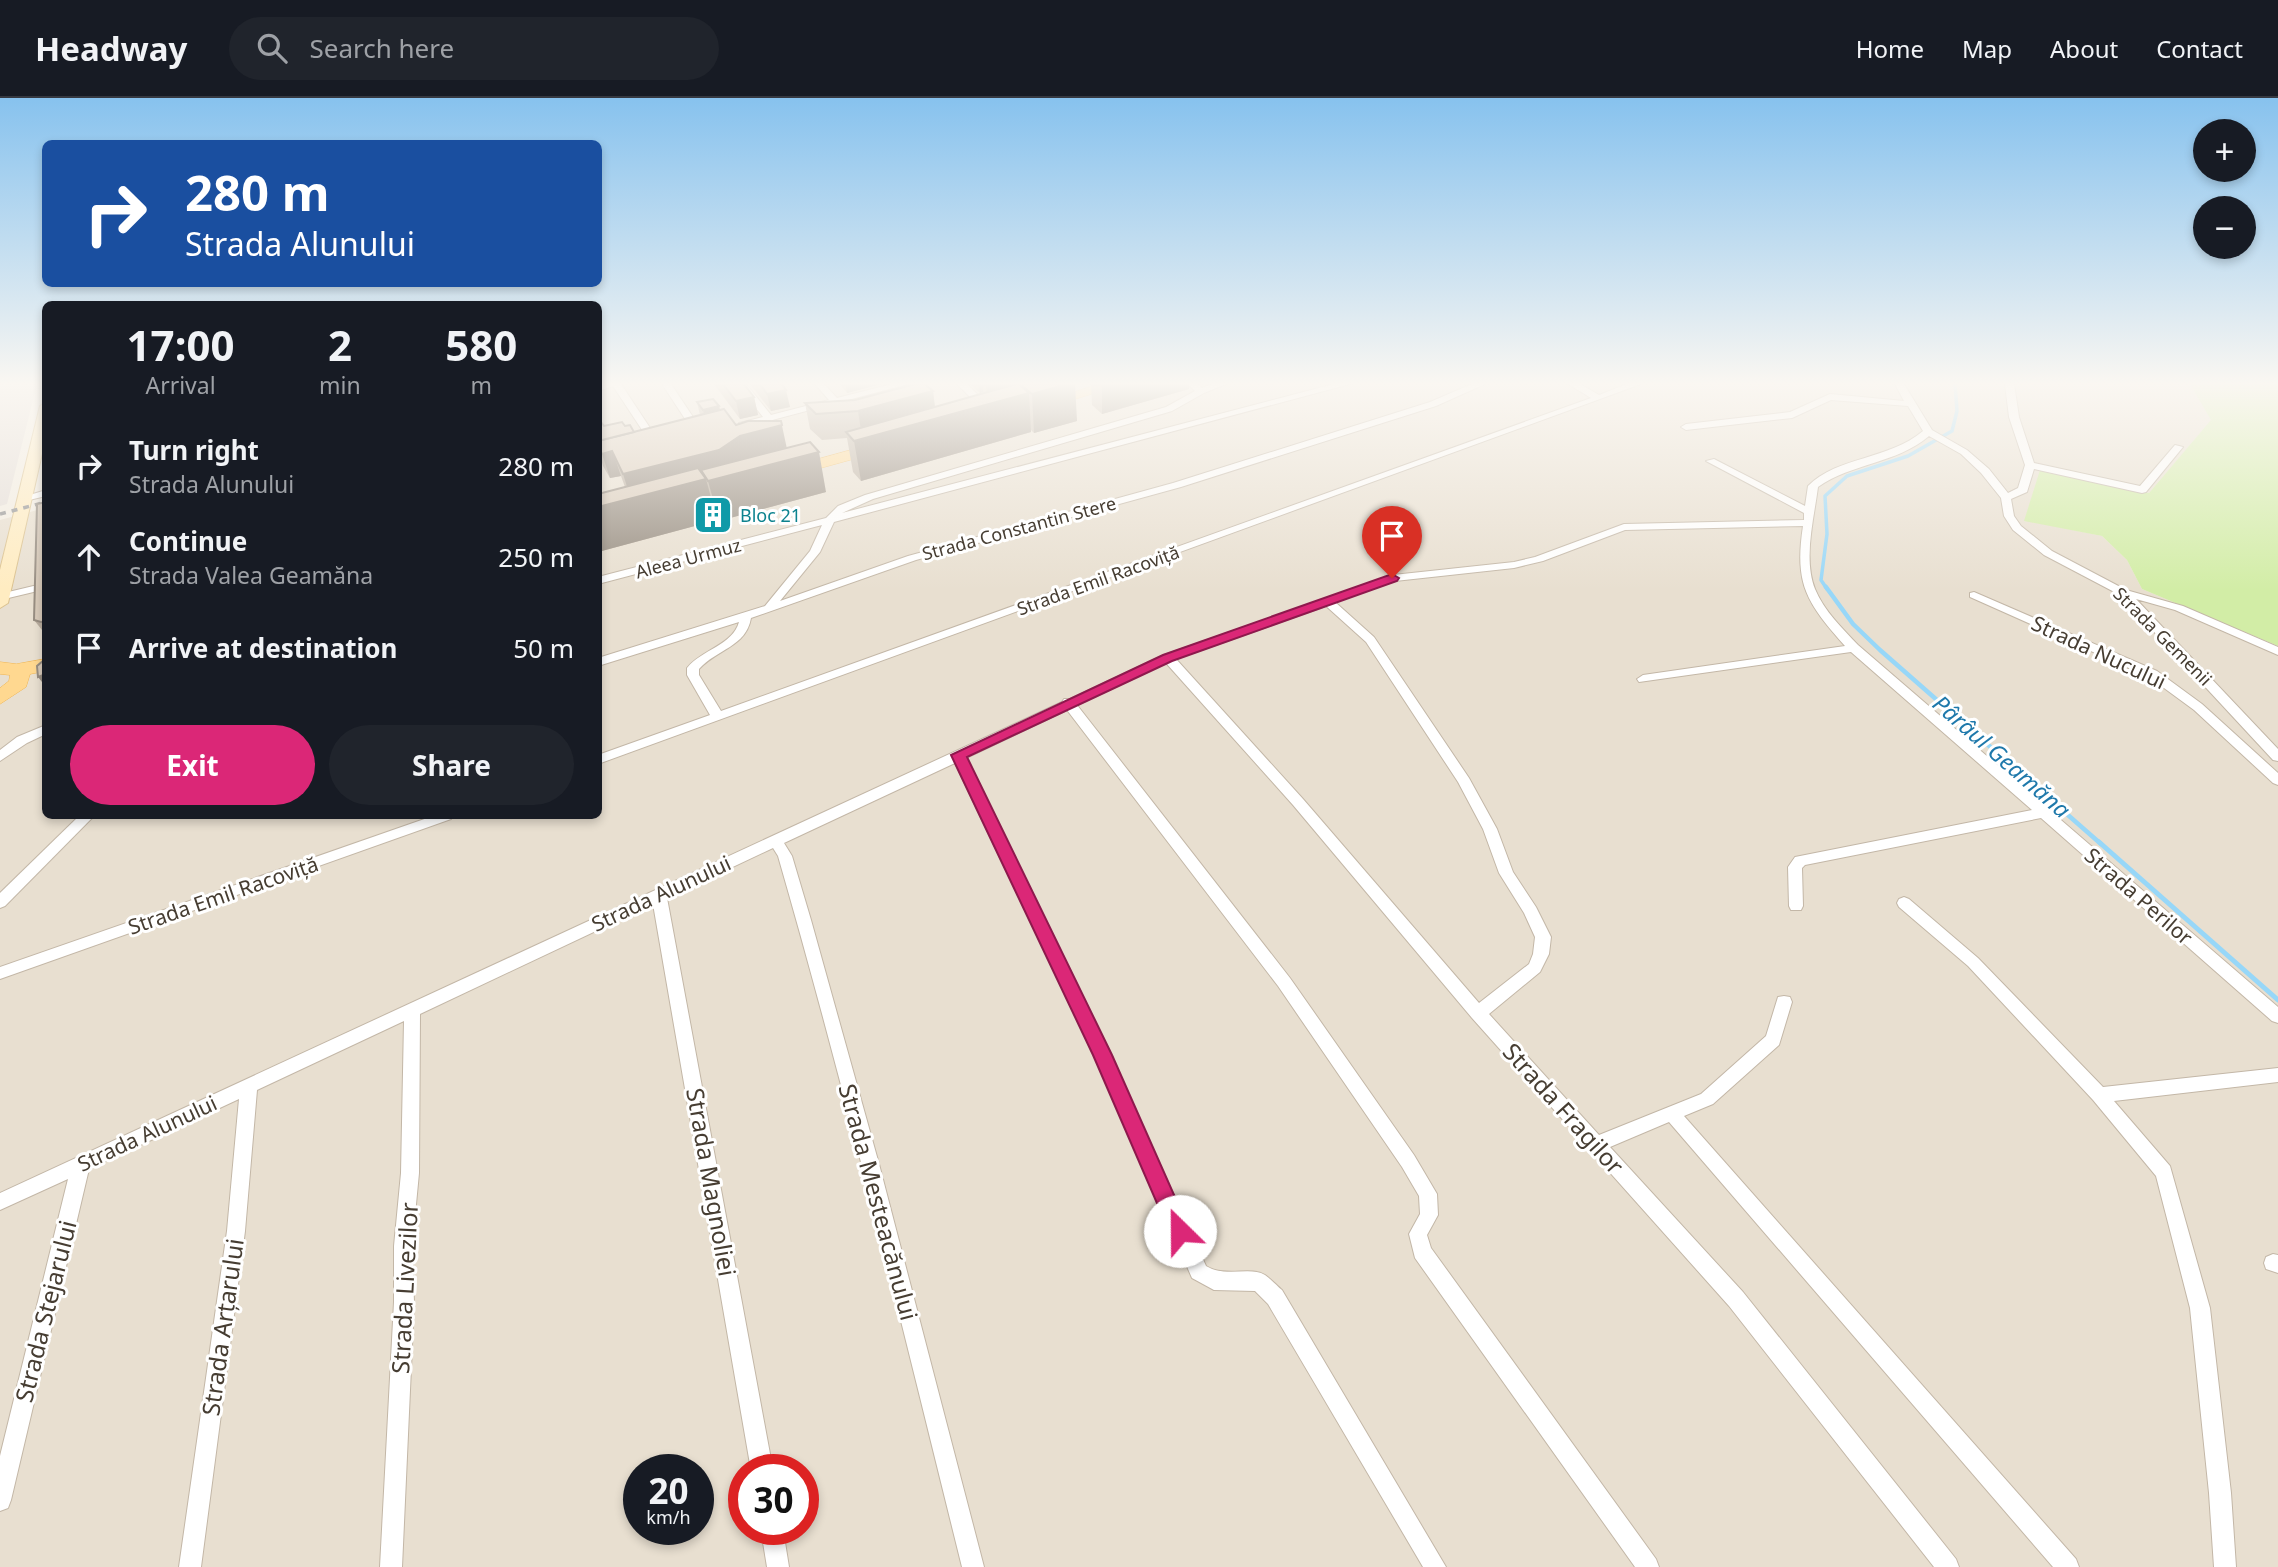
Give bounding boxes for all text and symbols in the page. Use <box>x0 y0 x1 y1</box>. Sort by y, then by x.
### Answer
search box <box>229 17 719 80</box>
text: Headway <box>35 26 187 71</box>
icon: search <box>253 29 291 67</box>
text: Search here <box>309 30 454 66</box>
text: Home <box>1856 32 1924 65</box>
text: Map <box>1962 32 2012 65</box>
text: About <box>2050 32 2118 65</box>
text: Contact <box>2156 32 2243 65</box>
map controls <box>2193 119 2256 259</box>
button: + <box>2193 119 2256 182</box>
text: 280 m <box>185 159 330 225</box>
icon: right <box>70 168 161 259</box>
button: − <box>2193 196 2256 259</box>
text: Strada Alunului <box>185 222 415 265</box>
text: 17:00 <box>127 316 234 373</box>
text: 2 <box>328 316 352 373</box>
text: 580 <box>445 316 517 373</box>
text: Arrival <box>145 369 216 401</box>
text: min <box>319 369 361 401</box>
text: m <box>471 369 492 401</box>
text: Turn right <box>129 432 259 468</box>
icon: right <box>70 447 108 485</box>
text: 280 m <box>498 448 574 484</box>
text: Strada Alunului <box>129 468 294 500</box>
street label: Strada Constantin Stere <box>919 491 1119 565</box>
building icon: Bloc 21 <box>692 494 734 536</box>
place label: Bloc 21 <box>740 503 801 527</box>
pin <box>1362 506 1422 578</box>
icon: arrive <box>1373 517 1411 555</box>
text: Continue <box>129 523 247 559</box>
street label: Aleea Urmuz <box>633 532 743 584</box>
icon: ahead <box>70 538 108 576</box>
text: 250 m <box>498 539 574 575</box>
street label: Strada Emil Racoviță <box>1014 539 1182 621</box>
text: Strada Valea Geamăna <box>129 559 373 591</box>
street label: Strada Gemenii <box>2109 582 2217 690</box>
street label: Strada Nucului <box>2027 609 2171 695</box>
icon: arrive <box>70 629 108 667</box>
text: Arrive at destination <box>129 630 398 666</box>
text: 50 m <box>513 630 574 666</box>
water label: Pârâul Geamăna <box>1926 687 2078 825</box>
button: Exit <box>70 725 315 805</box>
button: Share <box>329 725 574 805</box>
street label: Strada Perilor <box>2079 841 2199 951</box>
street label: Strada Alunului <box>587 848 735 938</box>
street label: Strada Emil Racoviță <box>124 849 322 941</box>
street label: Strada Fragilor <box>1496 1035 1632 1181</box>
street label: Strada Mesteacănului <box>832 1080 926 1324</box>
street label: Strada Magnoliei <box>679 1085 745 1279</box>
street label: Strada Alunului <box>73 1088 221 1178</box>
position arrow <box>1143 1194 1217 1268</box>
street label: Strada Livezilor <box>383 1201 425 1375</box>
street label: Strada Stejarului <box>6 1217 84 1405</box>
street label: Strada Arțarului <box>193 1236 251 1418</box>
speed limit sign: 30 <box>728 1454 819 1545</box>
text: 20 <box>648 1467 689 1514</box>
text: km/h <box>646 1505 691 1529</box>

